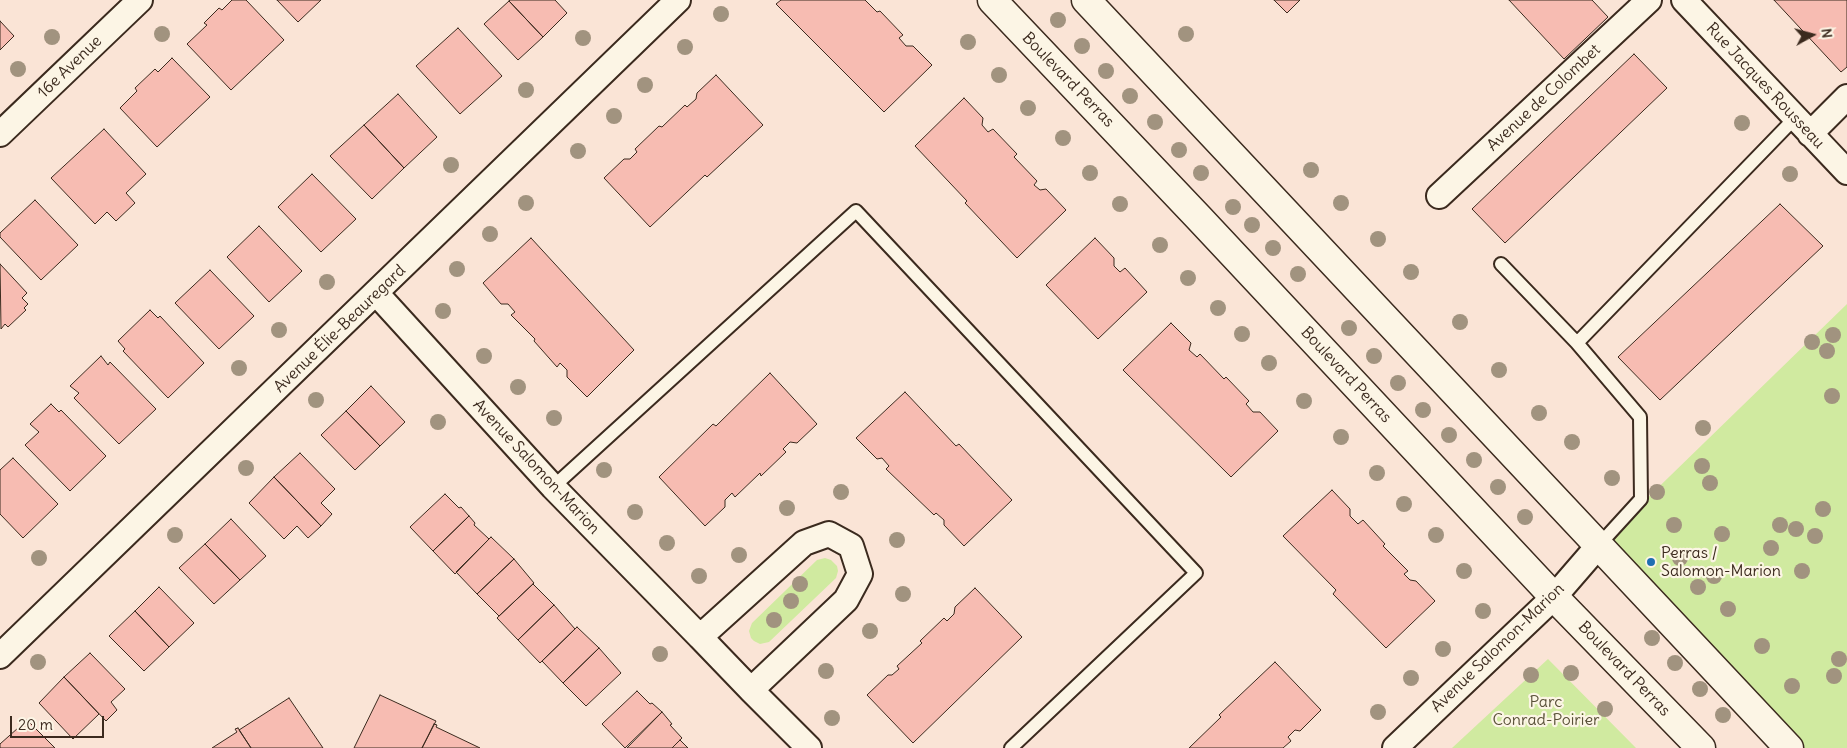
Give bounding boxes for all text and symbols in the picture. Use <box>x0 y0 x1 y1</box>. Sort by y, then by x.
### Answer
north arrow <box>1787 10 1837 60</box>
street label: Rue Jacques Rousseau <box>1702 19 1828 153</box>
text: N <box>1817 27 1836 39</box>
street label: Boulevard Perras <box>1018 29 1118 131</box>
street label: 16e Avenue <box>34 32 106 102</box>
street label: Avenue de Colombet <box>1483 41 1605 155</box>
street label: Avenue Élie-Beauregard <box>270 261 410 397</box>
street label: Boulevard Perras <box>1297 323 1395 427</box>
street label: Avenue Salomon-Marion <box>468 396 604 538</box>
place label: Perras / Salomon-Marion <box>1661 543 1781 581</box>
marker: Perras / Salomon-Marion <box>1645 556 1657 568</box>
street label: Avenue Salomon-Marion <box>1428 579 1568 717</box>
street label: Boulevard Perras <box>1574 618 1674 720</box>
park label: Parc Conrad-Poirier <box>1492 692 1600 730</box>
scale bar <box>12 706 106 738</box>
text: 20 m <box>18 715 53 734</box>

